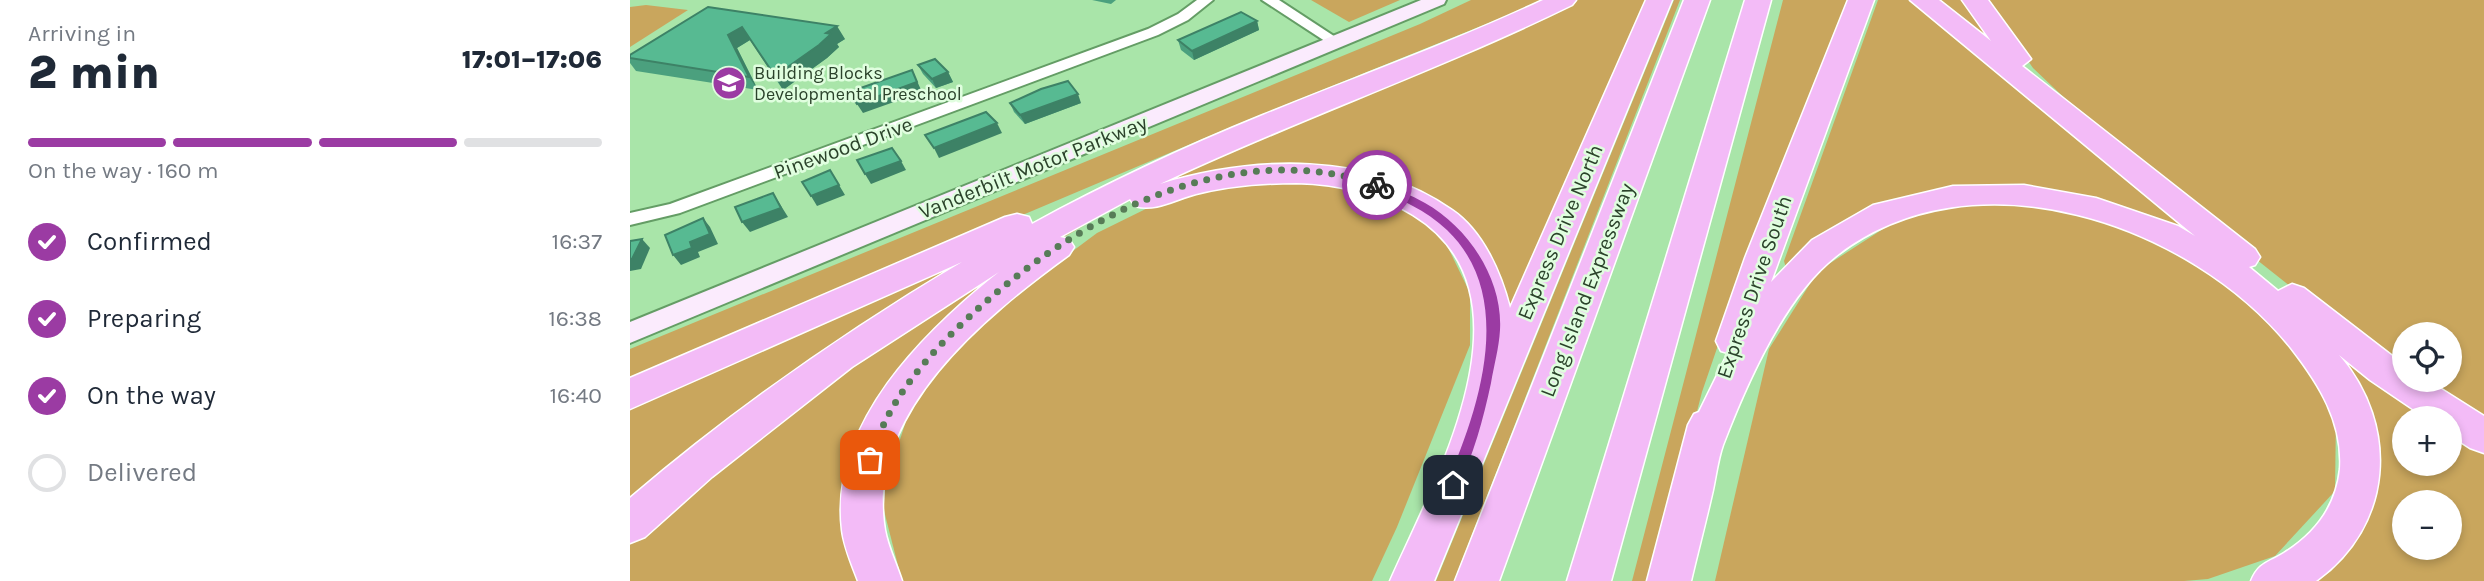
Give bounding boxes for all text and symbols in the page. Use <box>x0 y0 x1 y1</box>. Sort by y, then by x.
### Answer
text: Arriving in <box>28 20 136 47</box>
text: 17:01–17:06 <box>462 44 602 75</box>
text: 2 min <box>28 46 160 100</box>
place label: Building Blocks Developmental Preschool <box>754 62 962 105</box>
school or university icon: Building Blocks Developmental Preschool <box>710 64 748 102</box>
street label: Vanderbilt Motor Parkway <box>915 110 1151 224</box>
street label: Pinewood Drive <box>770 112 916 184</box>
street label: Express Drive North <box>1512 141 1608 323</box>
courier <box>1342 150 1412 220</box>
text: On the way · 160 m <box>28 157 218 184</box>
icon: bike <box>1358 166 1396 204</box>
street label: Long Island Expressway <box>1535 179 1639 400</box>
street label: Express Drive South <box>1711 192 1797 382</box>
icon: check <box>28 223 66 261</box>
text: Confirmed <box>87 226 212 257</box>
text: 16:37 <box>552 228 602 255</box>
icon: check <box>28 300 66 338</box>
text: Preparing <box>87 303 201 334</box>
text: 16:38 <box>548 305 602 332</box>
map controls <box>2392 322 2462 560</box>
button: locate <box>2392 322 2462 392</box>
icon: check <box>28 377 66 415</box>
text: On the way <box>87 380 216 411</box>
text: 16:40 <box>549 382 602 409</box>
button: + <box>2392 406 2462 476</box>
pin <box>840 430 900 490</box>
icon: bag <box>851 441 889 479</box>
pin <box>1423 455 1483 515</box>
text: Delivered <box>87 457 197 488</box>
icon: home <box>1434 466 1472 504</box>
button: − <box>2392 490 2462 560</box>

